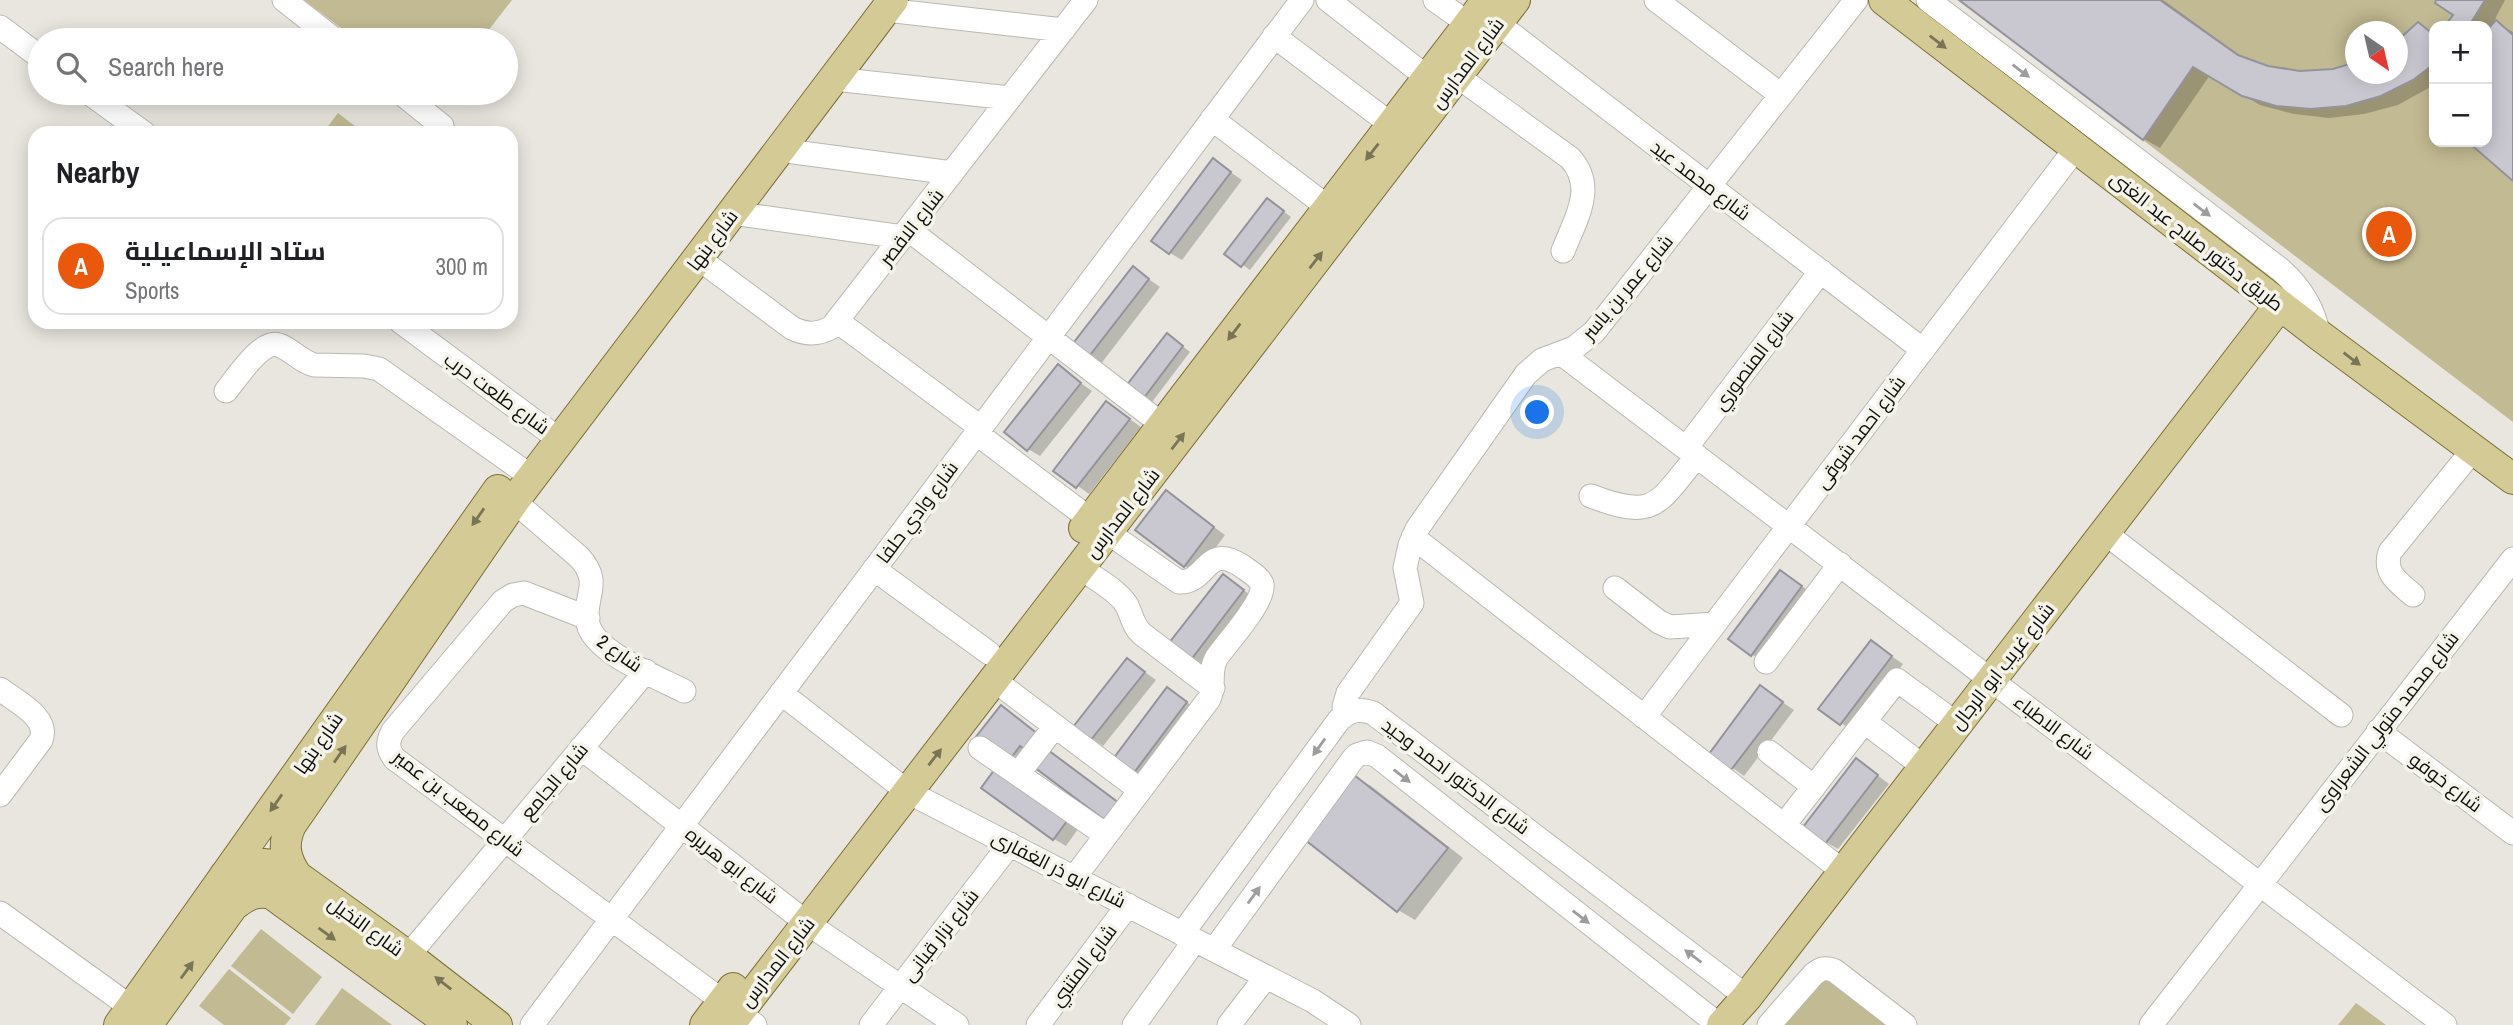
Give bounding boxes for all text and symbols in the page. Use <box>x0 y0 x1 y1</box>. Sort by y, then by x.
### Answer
street label: شارع المدارس <box>1424 12 1511 114</box>
north arrow <box>2345 21 2408 84</box>
map controls <box>2429 21 2492 147</box>
button: + <box>2429 21 2492 84</box>
search box <box>28 28 518 105</box>
one-way arrow <box>1929 34 1947 48</box>
icon: search <box>52 48 90 86</box>
text: Search here <box>108 49 224 84</box>
one-way arrow <box>2012 64 2030 79</box>
button: − <box>2429 84 2492 147</box>
street label: شارع محمد عيد <box>1645 134 1756 227</box>
one-way arrow <box>1364 142 1379 160</box>
text: Nearby <box>56 152 139 192</box>
street label: طريق دكتور صلاح عبد الغنى <box>2104 165 2289 318</box>
street label: شارع الاقصر <box>872 183 950 272</box>
one-way arrow <box>2193 202 2211 216</box>
street label: شارع بنها <box>681 204 744 276</box>
pin: A <box>2366 208 2412 260</box>
street label: شارع عمر بن ياسر <box>1575 229 1679 346</box>
text: ستاد الإسماعيلية <box>125 233 326 268</box>
text: A <box>74 251 88 282</box>
text: 300 m <box>436 251 488 282</box>
one-way arrow <box>1309 251 1323 269</box>
text: Sports <box>125 275 180 306</box>
street label: شارع المنصوري <box>1707 305 1801 417</box>
one-way arrow <box>1226 323 1241 341</box>
street label: شارع طلعت حرب <box>438 346 555 441</box>
one-way arrow <box>2342 352 2360 367</box>
street label: شارع احمد شوقى <box>1809 370 1912 494</box>
your location <box>1520 395 1554 429</box>
one-way arrow <box>1170 432 1185 450</box>
street label: شارع وادي حلفا <box>870 456 965 569</box>
street label: شارع المدارس <box>1079 463 1166 564</box>
one-way arrow <box>471 508 485 526</box>
street label: شارع غريب ابو الرجال <box>1944 597 2061 736</box>
street label: شارع محمد متولي الشعراوى <box>2308 626 2466 818</box>
street label: شارع 2 <box>592 628 648 679</box>
street label: شارع الاطباء <box>2008 688 2099 767</box>
street label: شارع بنها <box>287 707 350 780</box>
street label: شارع الدكتور احمد وحيد <box>1376 712 1535 841</box>
street label: شارع الجامع <box>514 737 595 826</box>
one-way arrow <box>1313 738 1327 756</box>
street label: شارع مصعب بن عمير <box>387 743 530 863</box>
one-way arrow <box>333 745 347 763</box>
street label: شارع خوفو <box>2404 746 2488 819</box>
one-way arrow <box>927 748 941 766</box>
one-way arrow <box>1393 768 1411 782</box>
one-way arrow <box>269 794 283 812</box>
street label: شارع ابو هريره <box>680 821 784 910</box>
street label: شارع ابو ذر الغفارى <box>987 824 1131 915</box>
street label: شارع نزار قبانى <box>896 883 985 987</box>
one-way arrow <box>1247 886 1261 904</box>
street label: شارع النخيل <box>322 890 409 963</box>
one-way arrow <box>1571 909 1589 924</box>
street label: شارع المدارس <box>734 912 821 1013</box>
street label: شارع المتنبي <box>1044 919 1124 1013</box>
one-way arrow <box>318 927 336 941</box>
one-way arrow <box>1683 949 1702 963</box>
one-way arrow <box>180 961 194 979</box>
one-way arrow <box>434 977 452 991</box>

